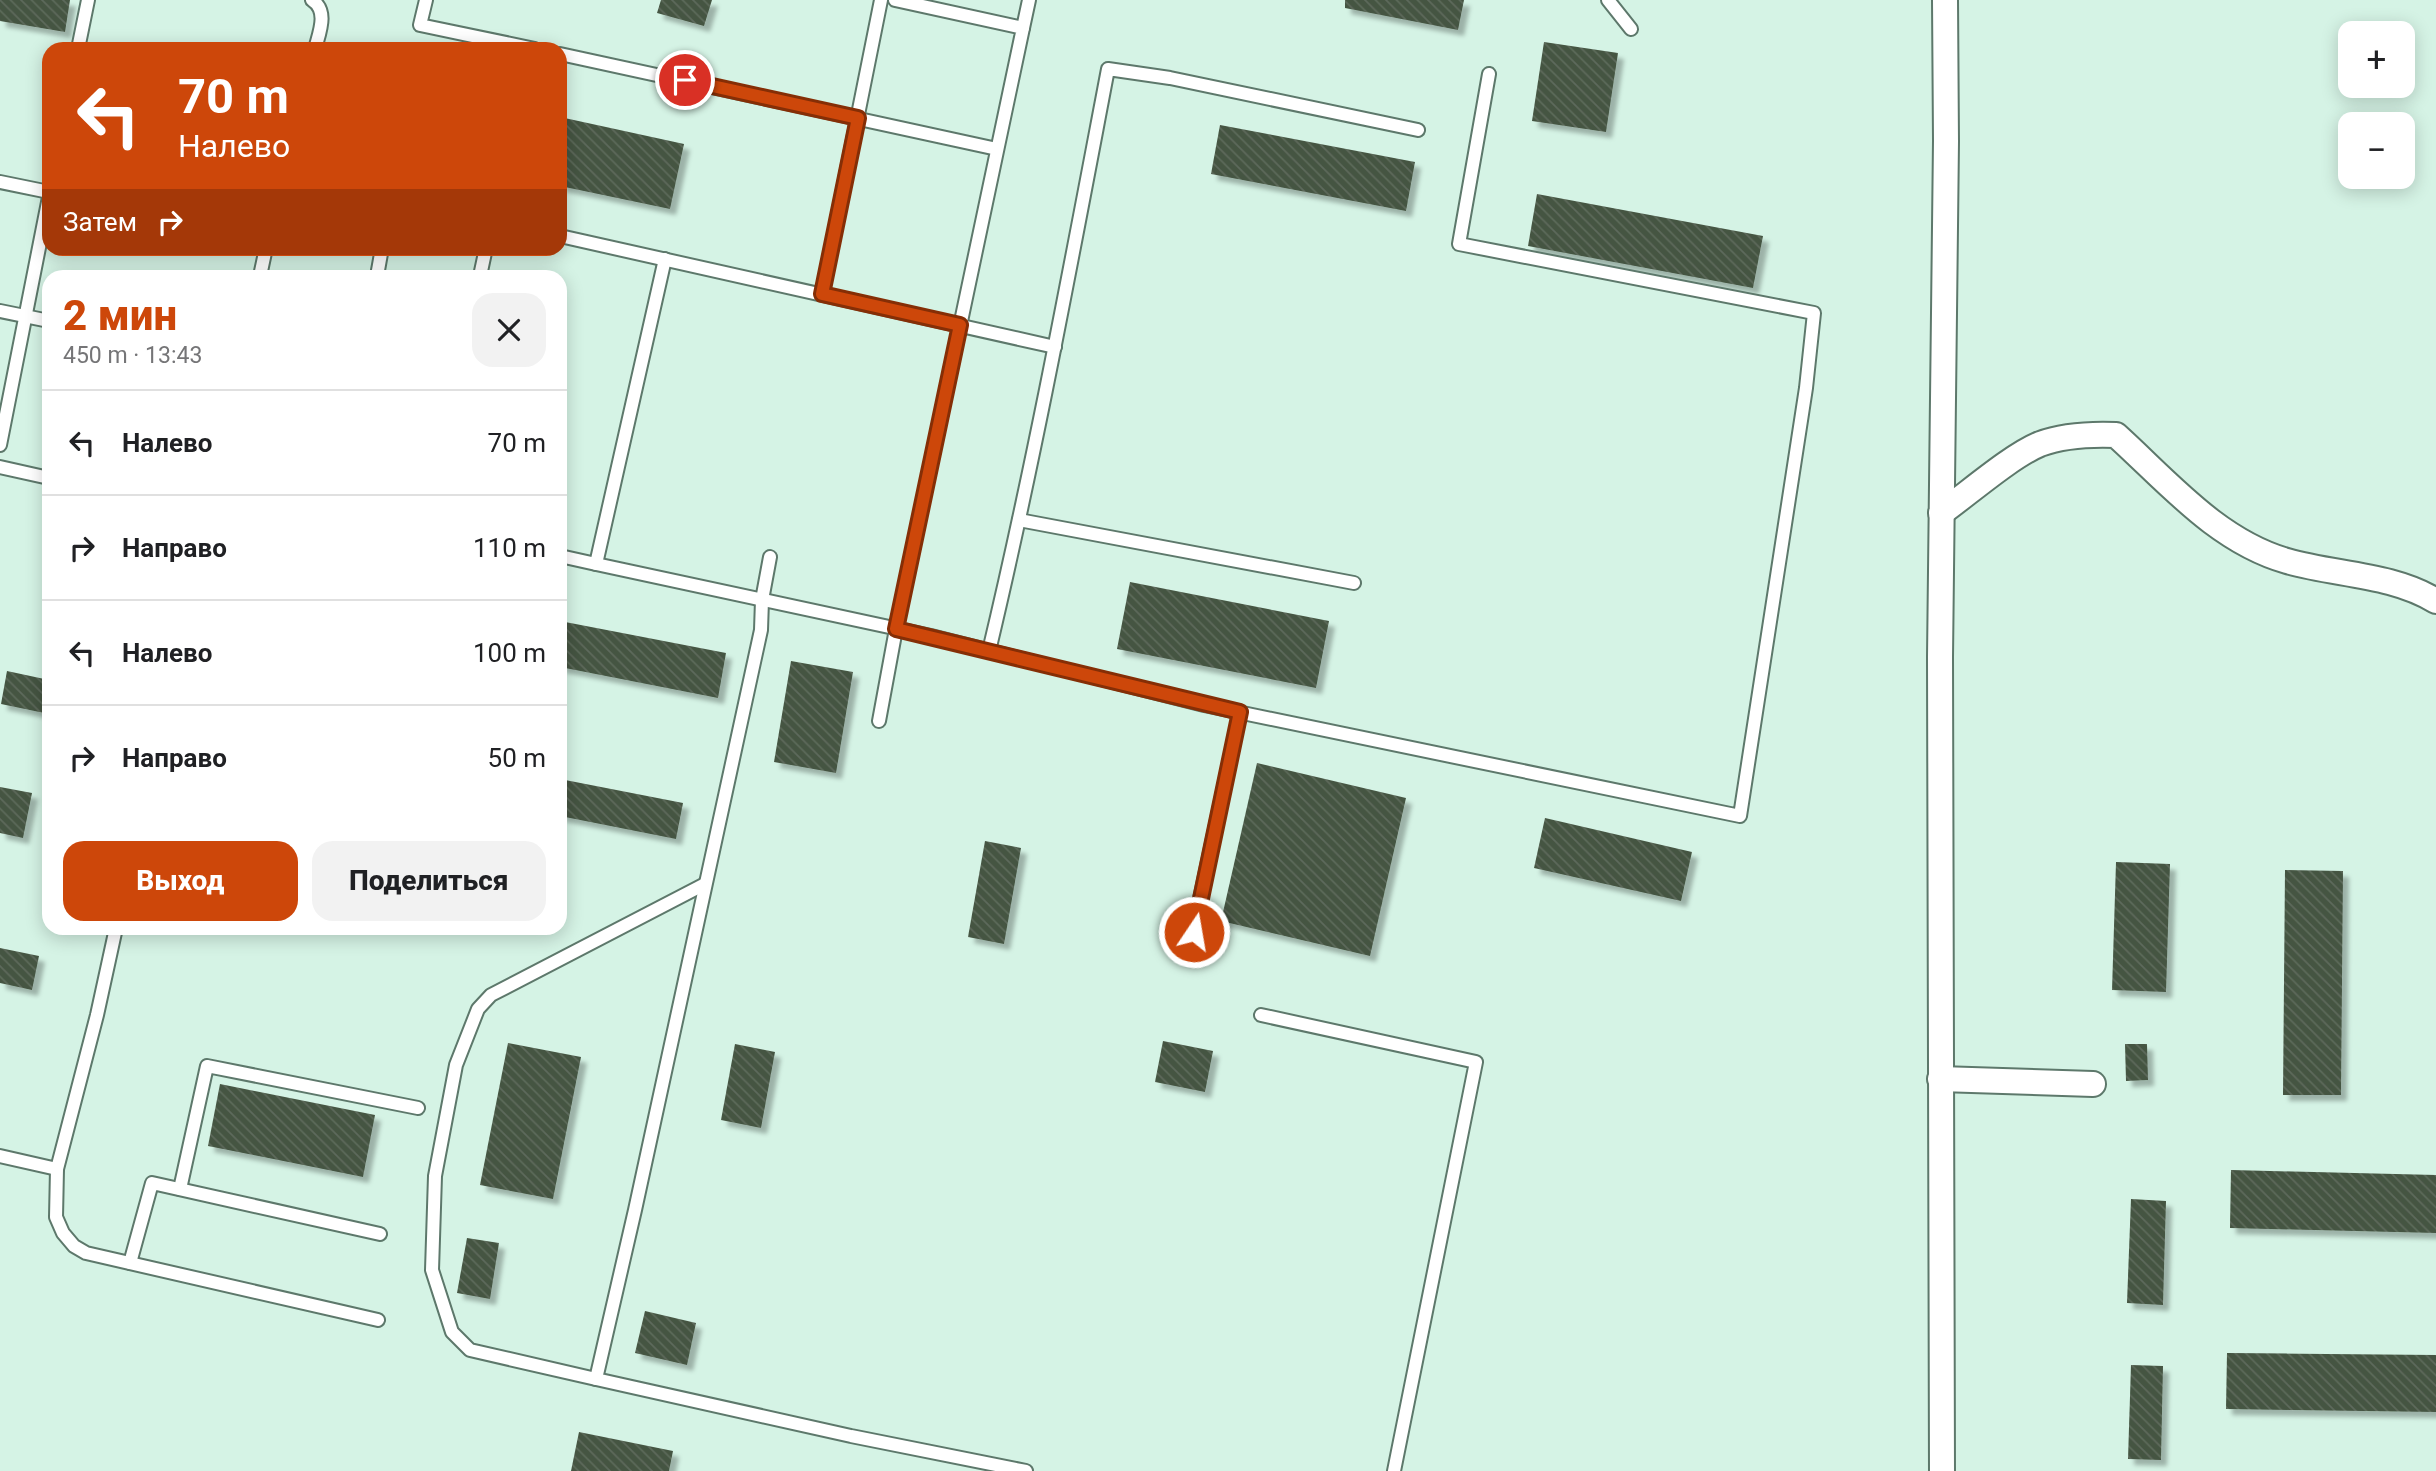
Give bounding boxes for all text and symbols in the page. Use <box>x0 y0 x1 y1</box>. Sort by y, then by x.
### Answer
map controls <box>2338 21 2415 189</box>
button: + <box>2338 21 2415 98</box>
pin <box>655 50 715 110</box>
icon: arrive <box>666 61 704 99</box>
text: 70 m <box>178 68 289 125</box>
icon: left <box>63 70 154 161</box>
button: − <box>2338 112 2415 189</box>
text: Налево <box>178 127 290 165</box>
icon: right <box>151 203 189 241</box>
text: Затем <box>63 207 137 237</box>
text: 2 мин <box>63 291 177 340</box>
button: close <box>472 293 546 367</box>
text: 450 m · 13:43 <box>63 342 202 369</box>
icon: left <box>63 424 101 462</box>
text: Налево <box>122 428 212 458</box>
text: 70 m <box>488 428 546 458</box>
icon: right <box>63 529 101 567</box>
text: Направо <box>122 533 227 563</box>
text: 110 m <box>473 533 546 563</box>
icon: left <box>63 634 101 672</box>
text: Налево <box>122 638 212 668</box>
text: 100 m <box>473 638 546 668</box>
icon: right <box>63 739 101 777</box>
text: Направо <box>122 743 227 773</box>
text: 50 m <box>488 743 546 773</box>
button: Выход <box>63 841 298 921</box>
button: Поделиться <box>312 841 546 921</box>
position arrow <box>1157 895 1231 969</box>

